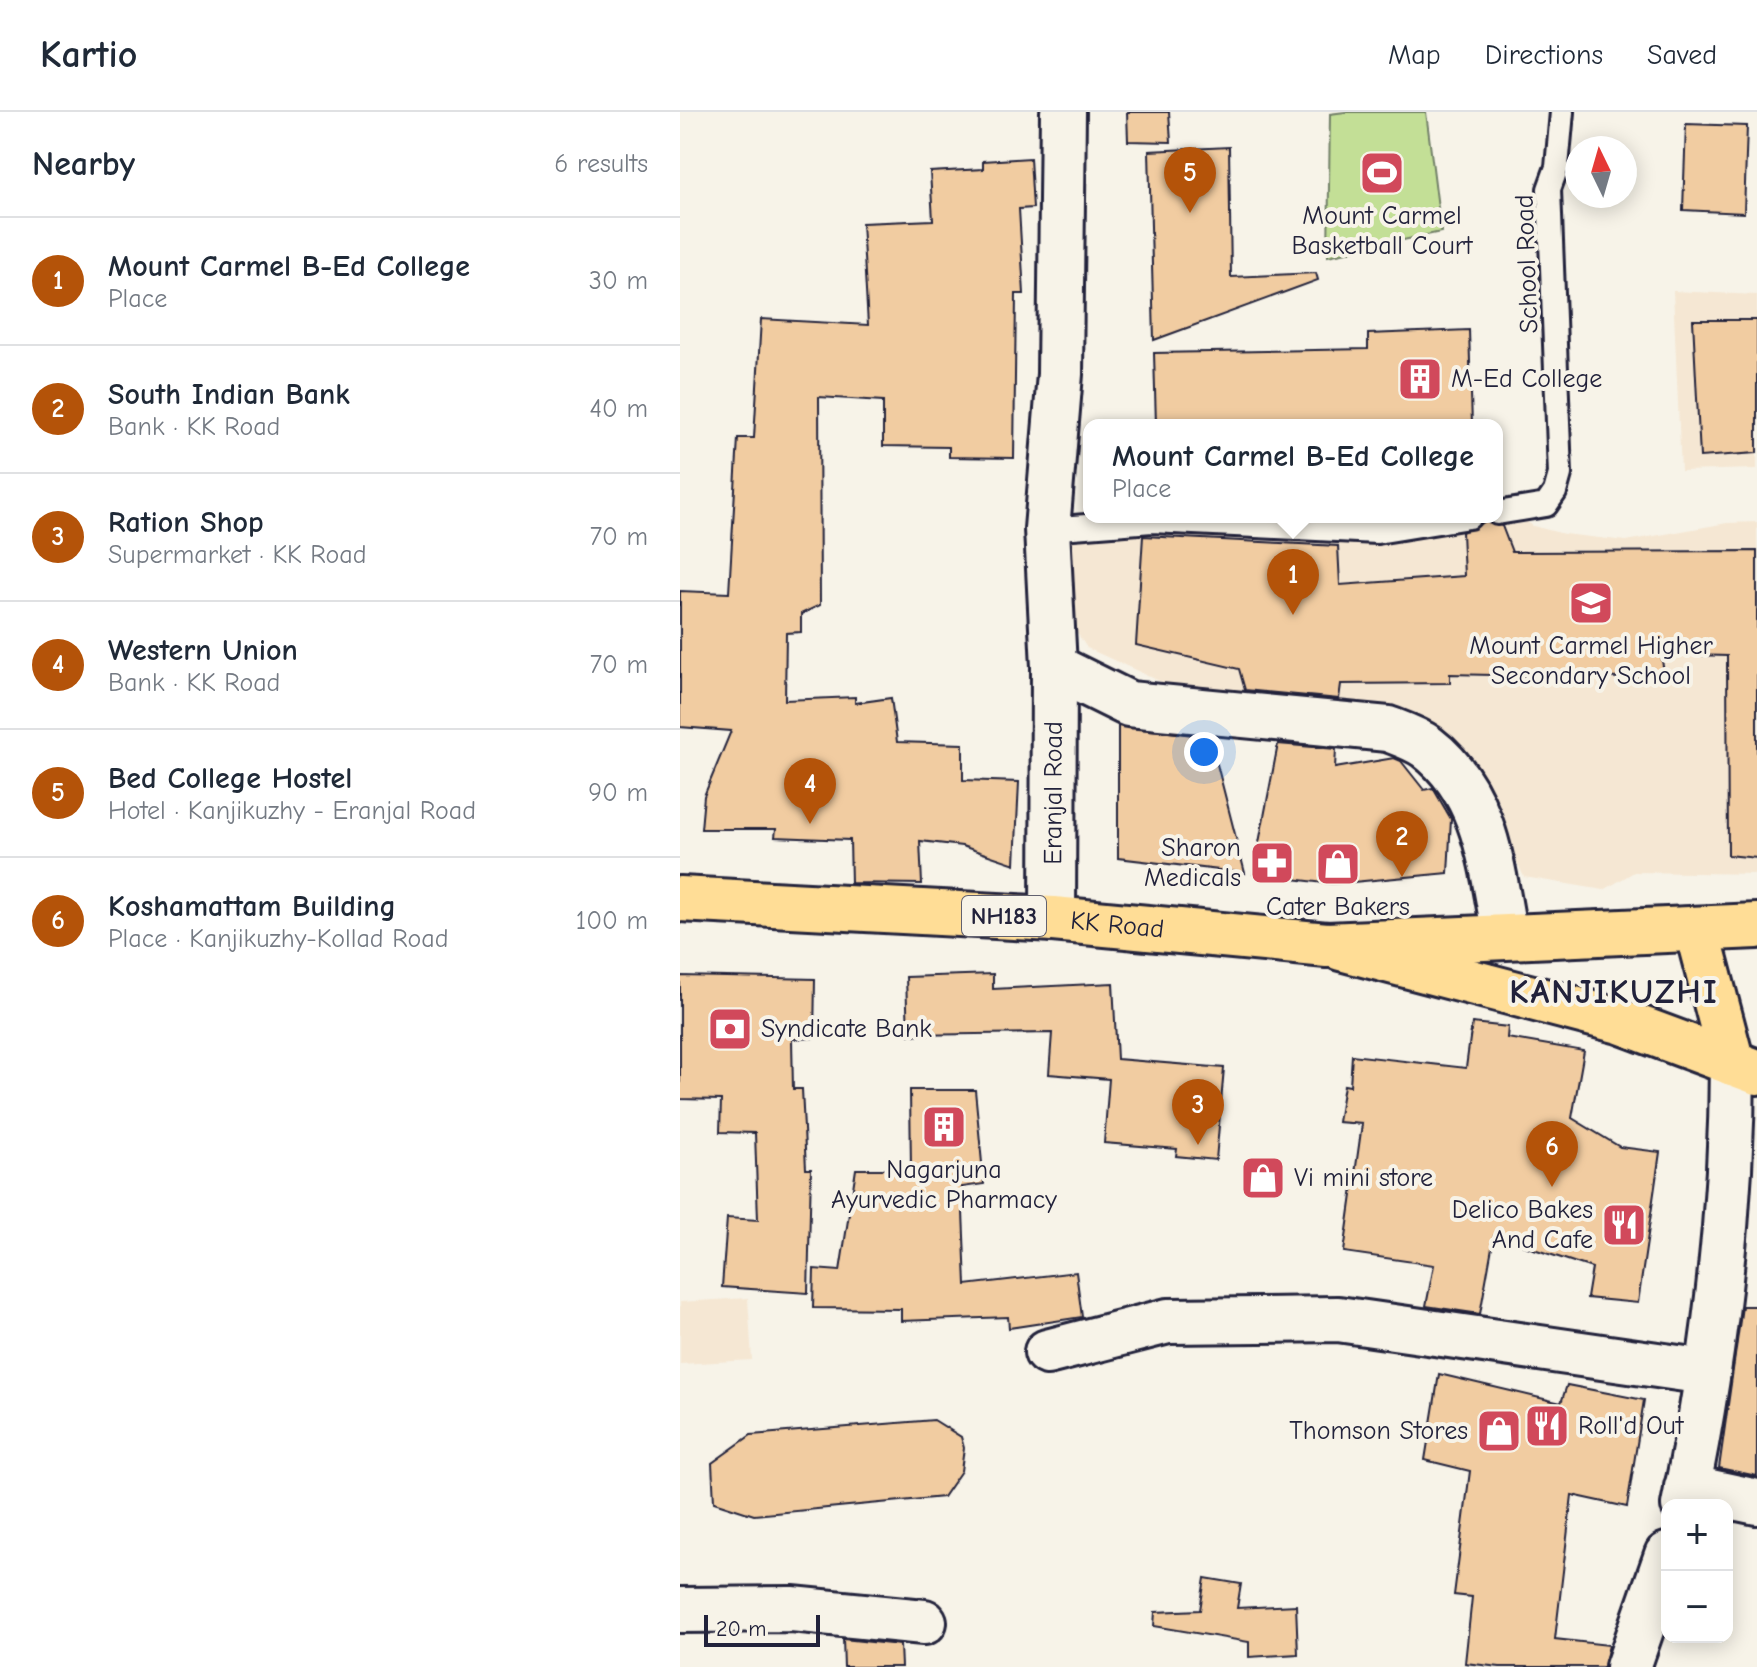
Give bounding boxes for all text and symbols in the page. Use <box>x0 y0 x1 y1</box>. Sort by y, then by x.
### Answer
text: Kartio <box>40 33 137 77</box>
text: Map <box>1388 39 1441 71</box>
text: Directions <box>1485 39 1603 71</box>
text: Saved <box>1647 39 1717 71</box>
north arrow <box>1565 136 1637 208</box>
text: Nearby <box>32 144 135 184</box>
pin: 5 <box>1164 147 1216 213</box>
text: 6 results <box>554 149 648 179</box>
sports icon: Mount Carmel Basketball Court <box>1358 149 1406 197</box>
street label: School Road <box>1510 194 1544 334</box>
place label: Mount Carmel Basketball Court <box>1291 201 1474 261</box>
text: Mount Carmel B-Ed College <box>108 249 470 284</box>
text: 1 <box>53 266 63 296</box>
text: 30 m <box>589 266 648 296</box>
text: Place <box>108 284 167 314</box>
building icon: M-Ed College <box>1396 355 1444 403</box>
place label: M-Ed College <box>1451 364 1602 394</box>
text: South Indian Bank <box>108 377 350 412</box>
text: 2 <box>52 394 64 424</box>
text: 40 m <box>589 394 648 424</box>
text: Bank · KK Road <box>108 412 280 442</box>
popup <box>1083 419 1503 523</box>
text: Mount Carmel B-Ed College <box>1112 439 1474 474</box>
text: Place <box>1112 474 1171 504</box>
text: Ration Shop <box>108 505 264 540</box>
text: 3 <box>52 522 64 552</box>
text: 70 m <box>590 522 648 552</box>
text: Supermarket · KK Road <box>108 540 366 570</box>
pin: 1 <box>1267 549 1319 615</box>
school or university icon: Mount Carmel Higher Secondary School <box>1567 579 1615 627</box>
place label: Mount Carmel Higher Secondary School <box>1469 631 1714 691</box>
text: Western Union <box>108 633 298 668</box>
text: 4 <box>52 650 64 680</box>
text: 70 m <box>590 650 648 680</box>
text: Bank · KK Road <box>108 668 280 698</box>
street label: Eranjal Road <box>1038 721 1069 865</box>
your location <box>1184 732 1224 772</box>
pin: 4 <box>784 758 836 824</box>
text: Bed College Hostel <box>108 761 352 796</box>
text: 5 <box>51 778 65 808</box>
text: 90 m <box>588 778 648 808</box>
text: Hotel · Kanjikuzhy - Eranjal Road <box>108 796 476 826</box>
pin: 2 <box>1376 811 1428 877</box>
place label: Sharon Medicals <box>1144 833 1241 893</box>
pharmacy icon: Sharon Medicals <box>1248 839 1296 887</box>
shop icon: Cater Bakers <box>1314 840 1362 888</box>
text: Koshamattam Building <box>108 889 396 924</box>
place label: Cater Bakers <box>1266 892 1410 922</box>
road number: NH183 <box>962 896 1046 936</box>
text: 6 <box>51 906 65 936</box>
text: 100 m <box>576 906 648 936</box>
street label: KK Road <box>1069 906 1165 944</box>
text: Place · Kanjikuzhy-Kollad Road <box>108 924 448 954</box>
district label: KANJIKUZHI <box>1509 972 1719 1012</box>
bank icon: Syndicate Bank <box>706 1005 754 1053</box>
place label: Syndicate Bank <box>761 1014 932 1044</box>
pin: 3 <box>1172 1079 1224 1145</box>
building icon: Nagarjuna Ayurvedic Pharmacy <box>920 1103 968 1151</box>
pin: 6 <box>1526 1121 1578 1187</box>
shop icon: Vi mini store <box>1239 1154 1287 1202</box>
place label: Nagarjuna Ayurvedic Pharmacy <box>831 1155 1057 1215</box>
place label: Vi mini store <box>1294 1163 1433 1193</box>
place label: Delico Bakes And Cafe <box>1452 1195 1593 1255</box>
restaurant icon: Delico Bakes And Cafe <box>1600 1201 1648 1249</box>
restaurant icon: Roll'd Out <box>1523 1402 1571 1450</box>
shop icon: Thomson Stores <box>1475 1407 1523 1455</box>
place label: Roll'd Out <box>1578 1411 1685 1441</box>
place label: Thomson Stores <box>1289 1416 1468 1446</box>
map controls <box>1661 1499 1733 1643</box>
button: + <box>1661 1499 1733 1571</box>
button: − <box>1661 1571 1733 1643</box>
scale bar <box>704 1611 820 1647</box>
text: 20 m <box>716 1616 766 1642</box>

